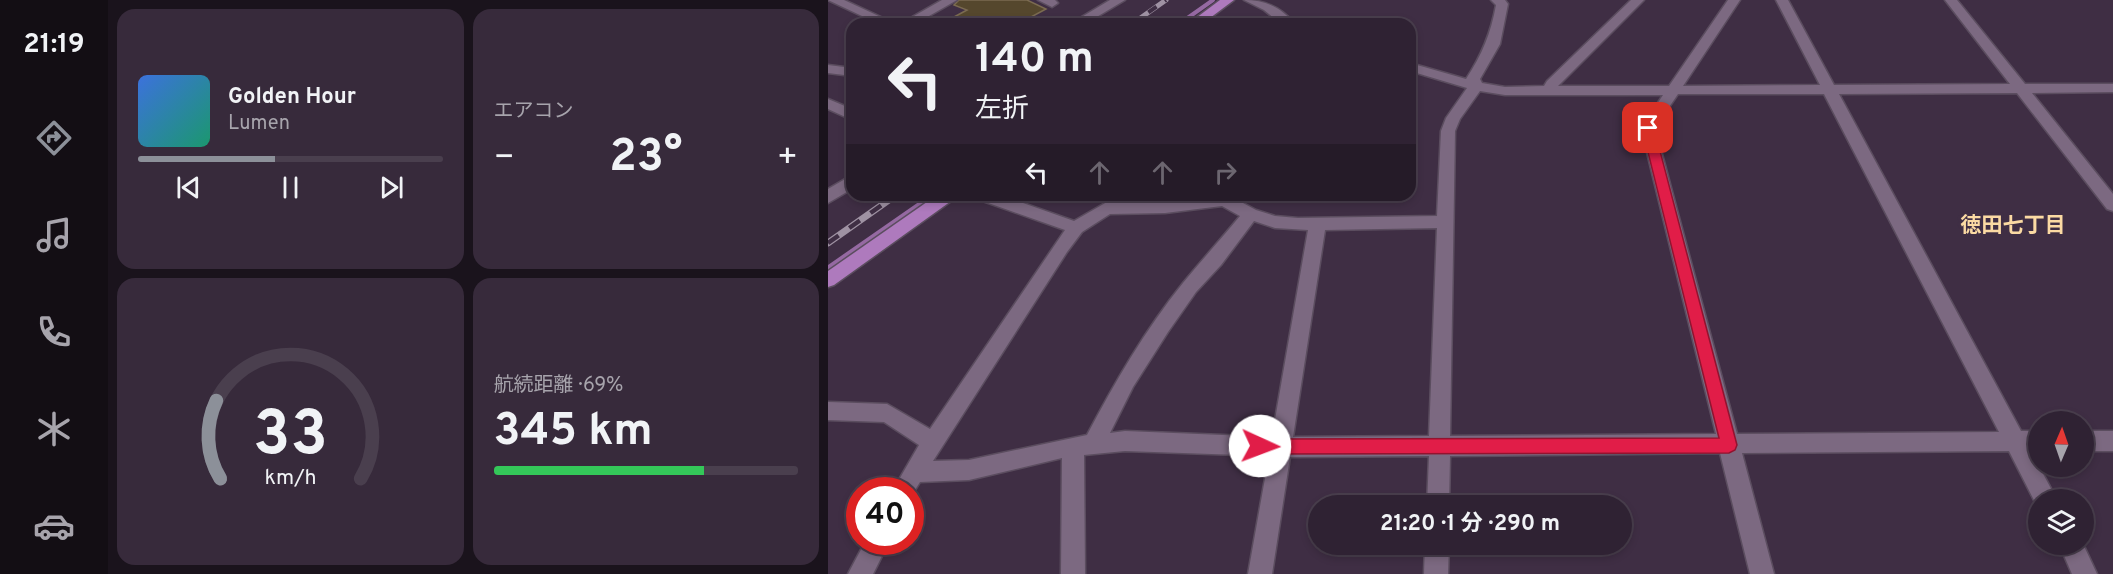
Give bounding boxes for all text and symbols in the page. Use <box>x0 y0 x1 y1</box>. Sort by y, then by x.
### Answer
text: 21:19 <box>23 28 85 62</box>
text: 140 m <box>975 34 1094 87</box>
icon: left <box>876 42 954 120</box>
text: Golden Hour <box>228 84 356 111</box>
text: 左折 <box>975 93 1029 127</box>
text: エアコン <box>494 99 574 125</box>
pin <box>1622 102 1673 153</box>
text: Lumen <box>228 111 290 137</box>
icon: arrive <box>1631 111 1664 144</box>
icon: directions <box>33 117 75 159</box>
text: 23° <box>609 130 682 187</box>
text: − <box>494 138 515 180</box>
text: + <box>777 138 798 180</box>
icon: left <box>1020 156 1053 189</box>
icon: ahead <box>1083 156 1116 189</box>
icon: ahead <box>1146 156 1179 189</box>
icon: right <box>1209 156 1242 189</box>
icon: previous <box>172 171 205 204</box>
icon: pause <box>274 171 307 204</box>
icon: next <box>375 171 408 204</box>
district label: 徳田七丁目 <box>1961 213 2066 240</box>
icon: music <box>33 214 75 256</box>
icon: phone <box>33 311 75 353</box>
text: 航続距離 · 69% <box>494 373 623 399</box>
text: 33 <box>253 398 328 477</box>
text: 345 km <box>494 404 653 461</box>
icon: climate <box>33 408 75 450</box>
north arrow <box>2028 411 2094 477</box>
map controls <box>2028 411 2094 555</box>
position arrow <box>1228 414 1292 478</box>
text: km/h <box>264 465 316 492</box>
speed limit sign: 40 <box>846 477 924 555</box>
button: layers <box>2028 489 2094 555</box>
icon: car <box>33 505 75 547</box>
text: 21:20 · 1 分 · 290 m <box>1380 511 1560 538</box>

